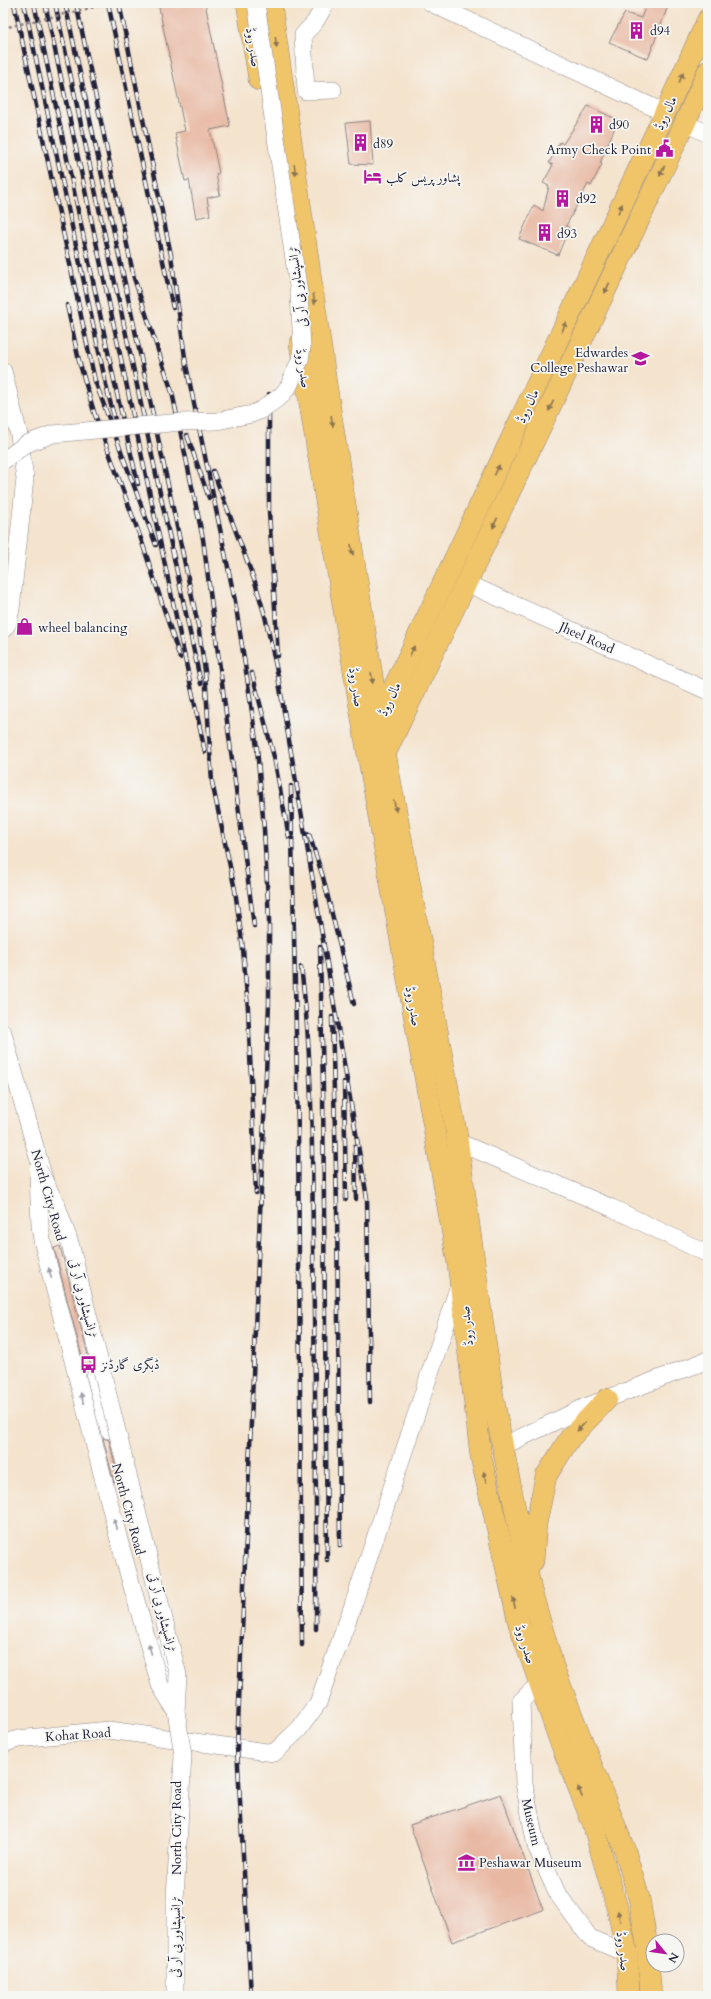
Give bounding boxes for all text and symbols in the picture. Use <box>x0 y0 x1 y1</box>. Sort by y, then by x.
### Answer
building icon: d94 <box>627 20 647 40</box>
place label: d94 <box>650 22 671 40</box>
street label: صدر روڈ <box>241 26 265 68</box>
one-way arrow <box>273 36 279 48</box>
one-way arrow <box>679 71 685 83</box>
street label: مال روڈ <box>650 93 682 133</box>
building icon: d90 <box>586 114 606 134</box>
place label: d90 <box>609 116 630 134</box>
building icon: d89 <box>350 133 370 153</box>
place label: d89 <box>373 135 394 153</box>
public building icon: Army Check Point <box>654 139 674 159</box>
place label: Army Check Point <box>546 141 651 159</box>
one-way arrow <box>292 164 298 176</box>
one-way arrow <box>659 165 665 177</box>
hotel icon: پشاور پریس کلب <box>363 167 383 187</box>
place label: پشاور پریس کلب <box>386 169 461 187</box>
building icon: d92 <box>553 188 573 208</box>
place label: d92 <box>576 190 597 208</box>
one-way arrow <box>617 204 623 215</box>
building icon: d93 <box>534 223 554 243</box>
place label: d93 <box>557 225 577 243</box>
street label: ٹرانسپشاور بی آر ٹی <box>284 245 312 328</box>
one-way arrow <box>604 283 610 294</box>
one-way arrow <box>311 293 317 305</box>
one-way arrow <box>561 321 567 333</box>
place label: Edwardes College Peshawar <box>530 344 628 377</box>
street label: صدر روڈ <box>291 347 315 389</box>
school or university icon: Edwardes College Peshawar <box>631 349 651 369</box>
street label: مال روڈ <box>512 386 544 426</box>
one-way arrow <box>548 400 554 411</box>
one-way arrow <box>329 415 335 427</box>
one-way arrow <box>494 464 500 476</box>
one-way arrow <box>492 517 498 529</box>
one-way arrow <box>349 544 355 556</box>
shop icon: wheel balancing <box>15 617 35 637</box>
street label: Jheel Road <box>554 617 617 658</box>
place label: wheel balancing <box>38 619 128 637</box>
one-way arrow <box>409 645 415 656</box>
street label: صدر روڈ <box>344 666 368 708</box>
one-way arrow <box>370 672 376 684</box>
street label: مال روڈ <box>374 679 406 719</box>
one-way arrow <box>392 800 398 812</box>
street label: صدر روڈ <box>401 985 425 1027</box>
street label: North City Road <box>26 1148 70 1243</box>
street label: ٹرانسپشاور بی آر ٹی <box>64 1257 102 1340</box>
one-way arrow <box>47 1266 53 1278</box>
street label: صدر روڈ <box>456 1305 478 1347</box>
bus stop icon: ڈبگری گارڈنز <box>78 1354 98 1374</box>
place label: ڈبگری گارڈنز <box>99 1356 160 1374</box>
one-way arrow <box>79 1392 85 1405</box>
one-way arrow <box>576 1422 585 1432</box>
street label: North City Road <box>107 1461 149 1557</box>
one-way arrow <box>482 1470 488 1483</box>
one-way arrow <box>112 1518 118 1530</box>
street label: ٹرانسپشاور بی آر ٹی <box>143 1571 181 1654</box>
one-way arrow <box>511 1597 517 1609</box>
street label: صدر روڈ <box>510 1622 540 1666</box>
one-way arrow <box>147 1643 153 1655</box>
street label: Kohat Road <box>45 1724 112 1746</box>
street label: North City Road <box>168 1781 186 1875</box>
one-way arrow <box>576 1786 582 1798</box>
street label: Museum <box>517 1797 545 1848</box>
museum icon: Peshawar Museum <box>456 1852 476 1872</box>
place label: Peshawar Museum <box>479 1854 582 1872</box>
street label: ٹرانسپشاور بی آر ٹی <box>166 1896 186 1978</box>
one-way arrow <box>616 1910 622 1922</box>
street label: صدر روڈ <box>612 1930 634 1972</box>
north arrow <box>645 1933 685 1973</box>
text: N <box>664 1950 682 1966</box>

